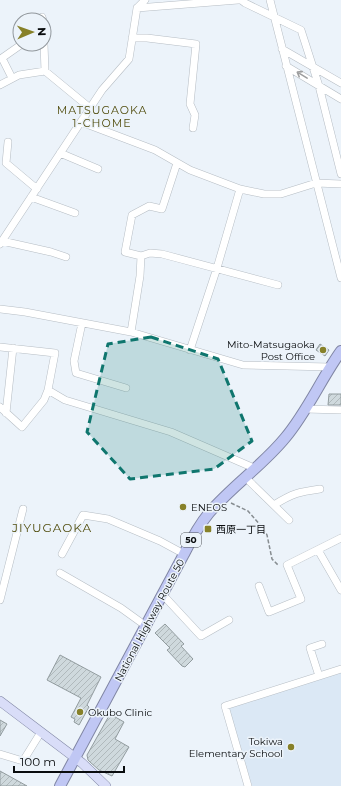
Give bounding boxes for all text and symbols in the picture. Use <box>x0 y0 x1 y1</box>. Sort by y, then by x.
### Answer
north arrow <box>12 12 52 52</box>
text: N <box>35 27 49 36</box>
one-way arrow <box>296 71 308 79</box>
district label: MATSUGAOKA 1-CHOME <box>57 103 147 130</box>
place label: Mito-Matsugaoka Post Office <box>227 338 315 363</box>
marker: Mito-Matsugaoka Post Office <box>318 345 328 355</box>
place label: ENEOS <box>191 501 227 514</box>
marker: ENEOS <box>178 502 188 512</box>
district label: JIYUGAOKA <box>11 520 92 535</box>
place label: 西原一丁目 <box>216 523 266 536</box>
marker: 西原一丁目 <box>203 524 213 534</box>
road number: 50 <box>181 533 201 547</box>
street label: National Highway Route 50 <box>112 556 187 684</box>
place label: Okubo Clinic <box>88 706 153 719</box>
marker: Okubo Clinic <box>75 707 85 717</box>
place label: Tokiwa Elementary School <box>189 735 283 760</box>
marker: Tokiwa Elementary School <box>286 742 296 752</box>
scale bar <box>14 748 124 774</box>
text: 100 m <box>20 754 56 769</box>

